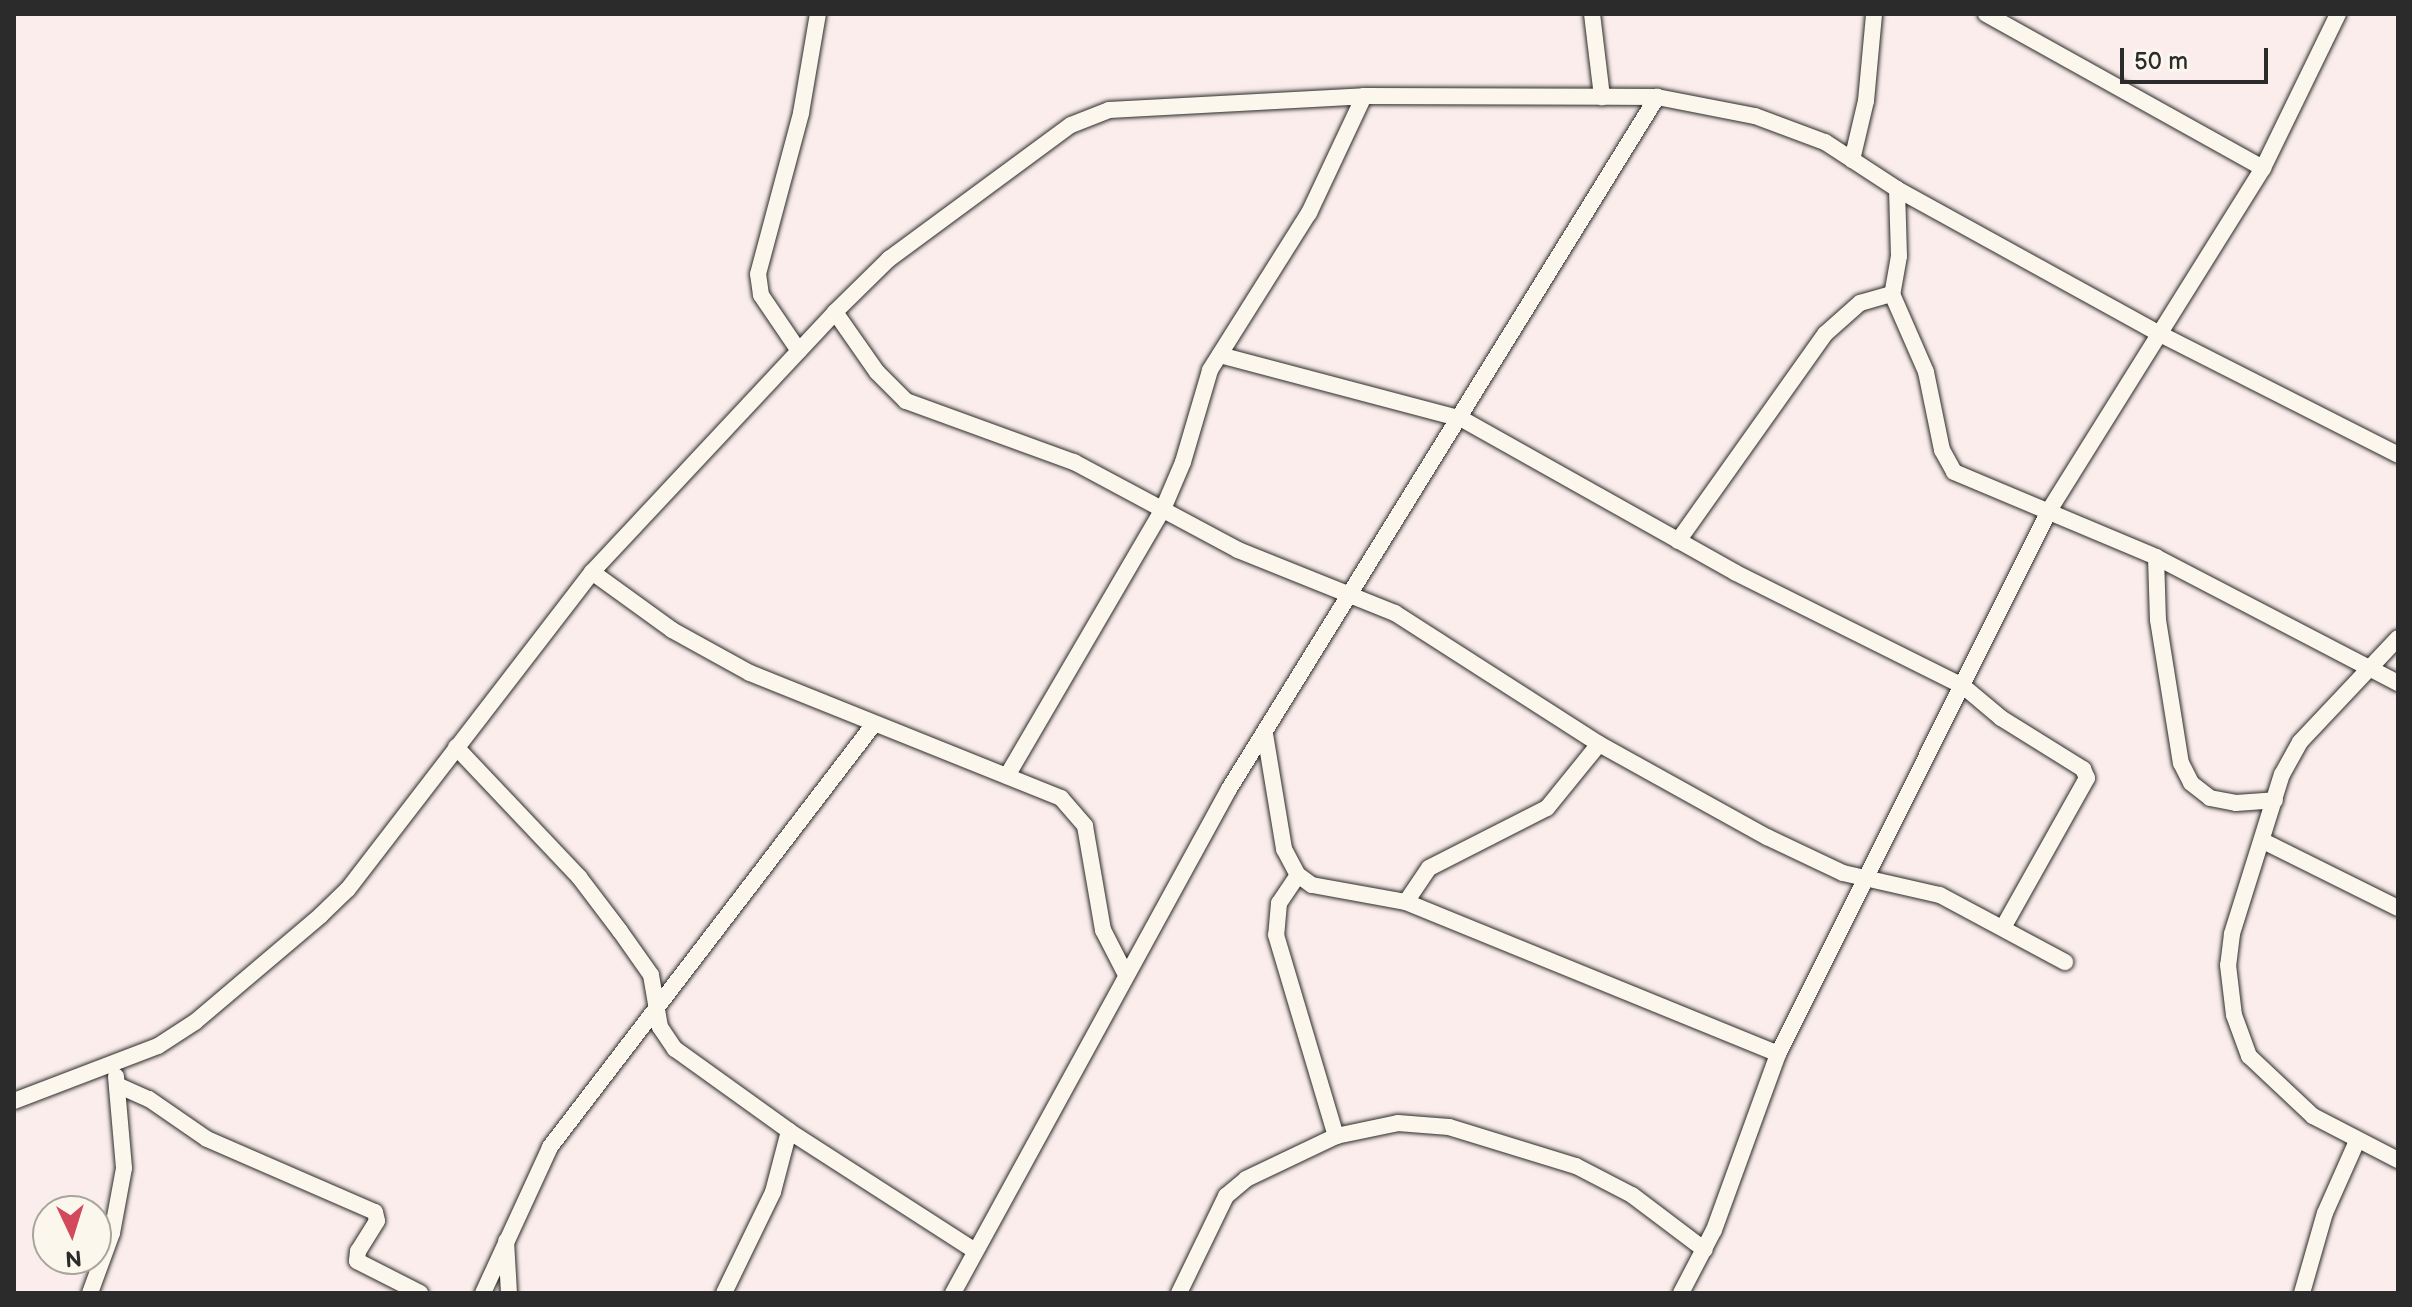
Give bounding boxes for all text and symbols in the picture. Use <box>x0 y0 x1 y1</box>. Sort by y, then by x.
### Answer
scale bar <box>2124 32 2272 82</box>
text: 50 m <box>2134 47 2188 76</box>
north arrow <box>32 1195 112 1275</box>
text: N <box>64 1243 83 1271</box>

